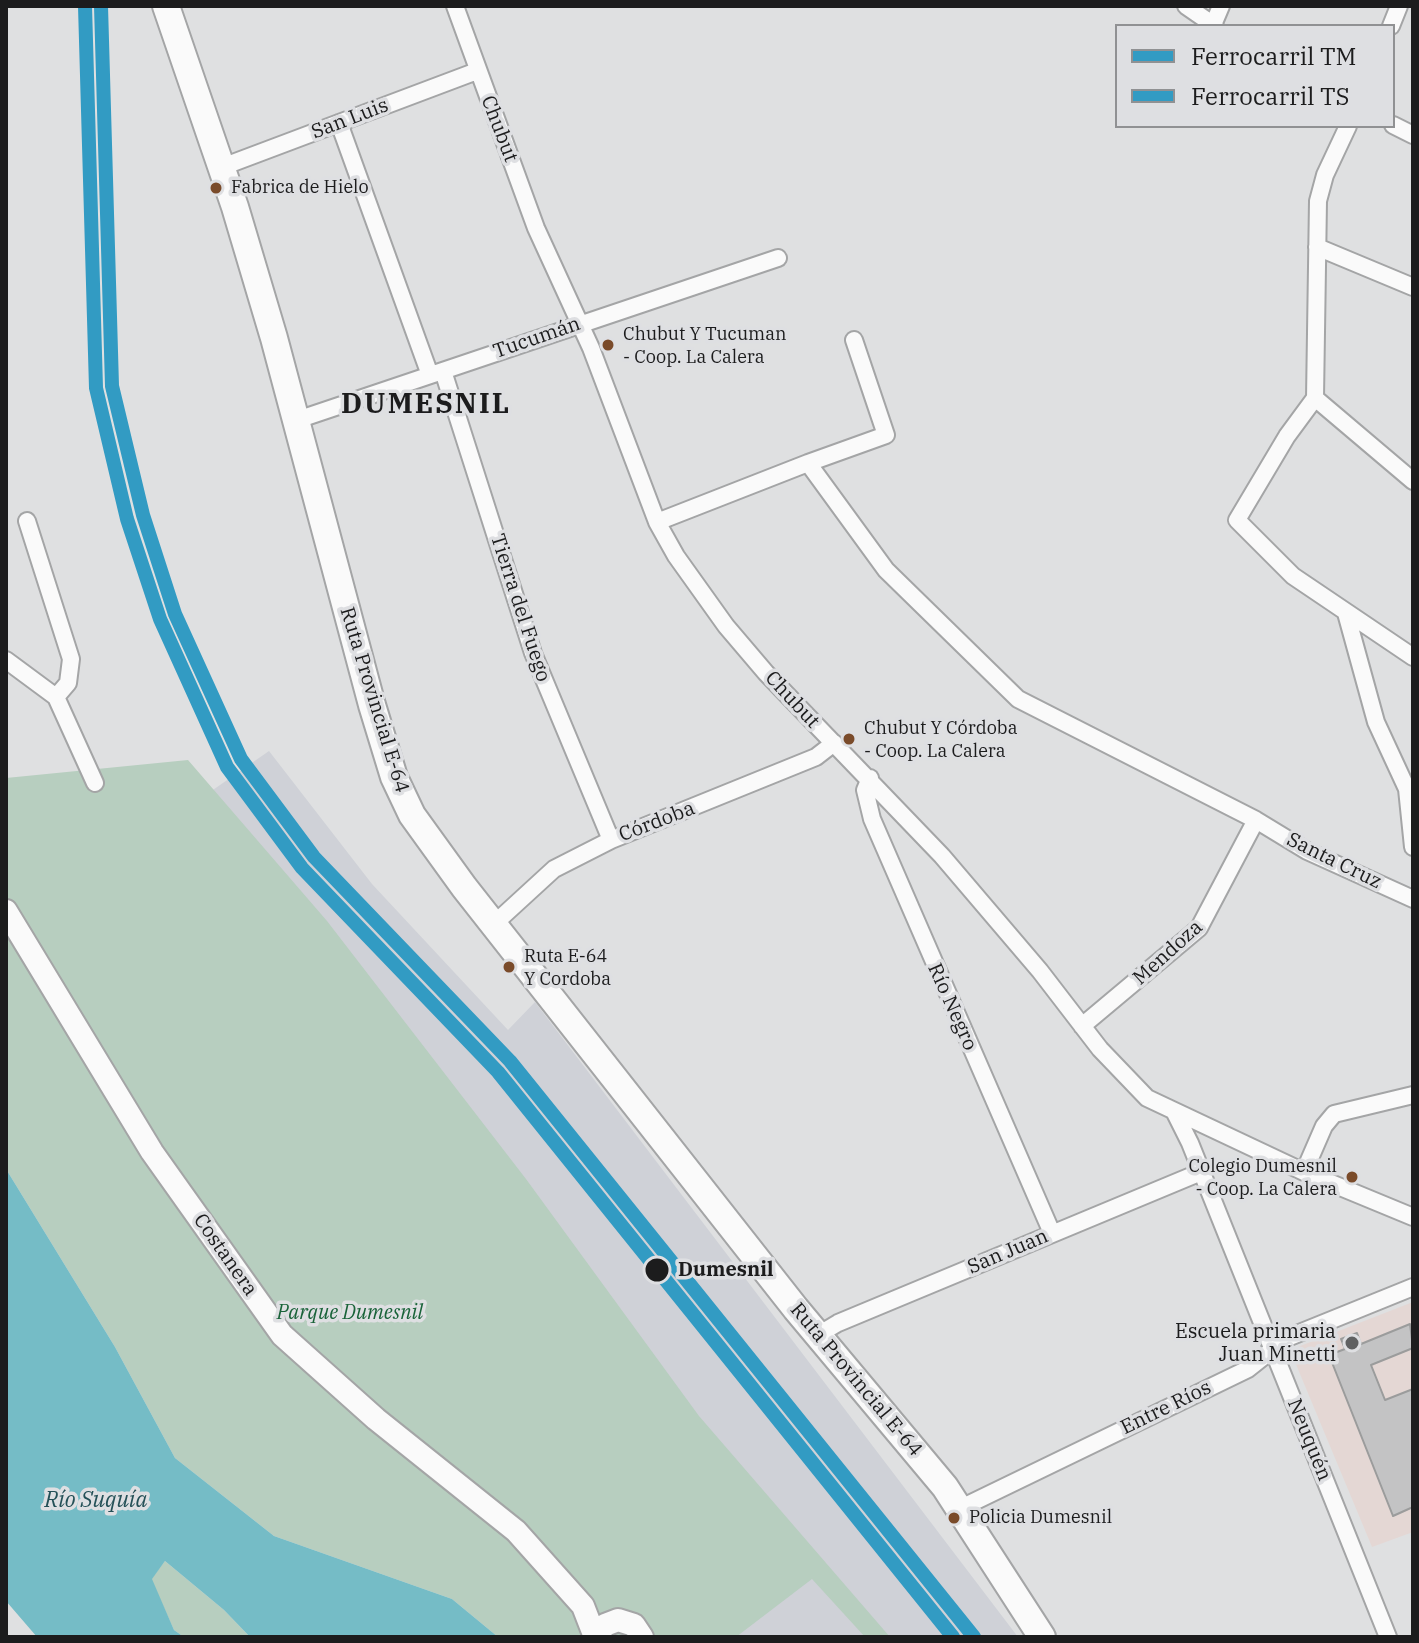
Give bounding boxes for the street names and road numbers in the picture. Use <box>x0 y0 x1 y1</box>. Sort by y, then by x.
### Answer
street label: Chubut <box>475 92 523 166</box>
street label: San Luis <box>308 93 392 145</box>
street label: Tucumán <box>490 312 584 364</box>
street label: Tierra del Fuego <box>485 531 555 685</box>
street label: Ruta Provincial E-64 <box>334 604 414 796</box>
street label: Chubut <box>760 666 824 734</box>
street label: Córdoba <box>616 797 698 847</box>
street label: Santa Cruz <box>1283 828 1385 894</box>
street label: Mendoza <box>1128 916 1208 990</box>
street label: Río Negro <box>922 960 982 1054</box>
street label: Costanera <box>188 1209 262 1301</box>
street label: San Juan <box>964 1224 1052 1280</box>
street label: Ruta Provincial E-64 <box>785 1298 927 1462</box>
street label: Entre Ríos <box>1117 1376 1215 1440</box>
street label: Neuquén <box>1282 1395 1336 1485</box>

